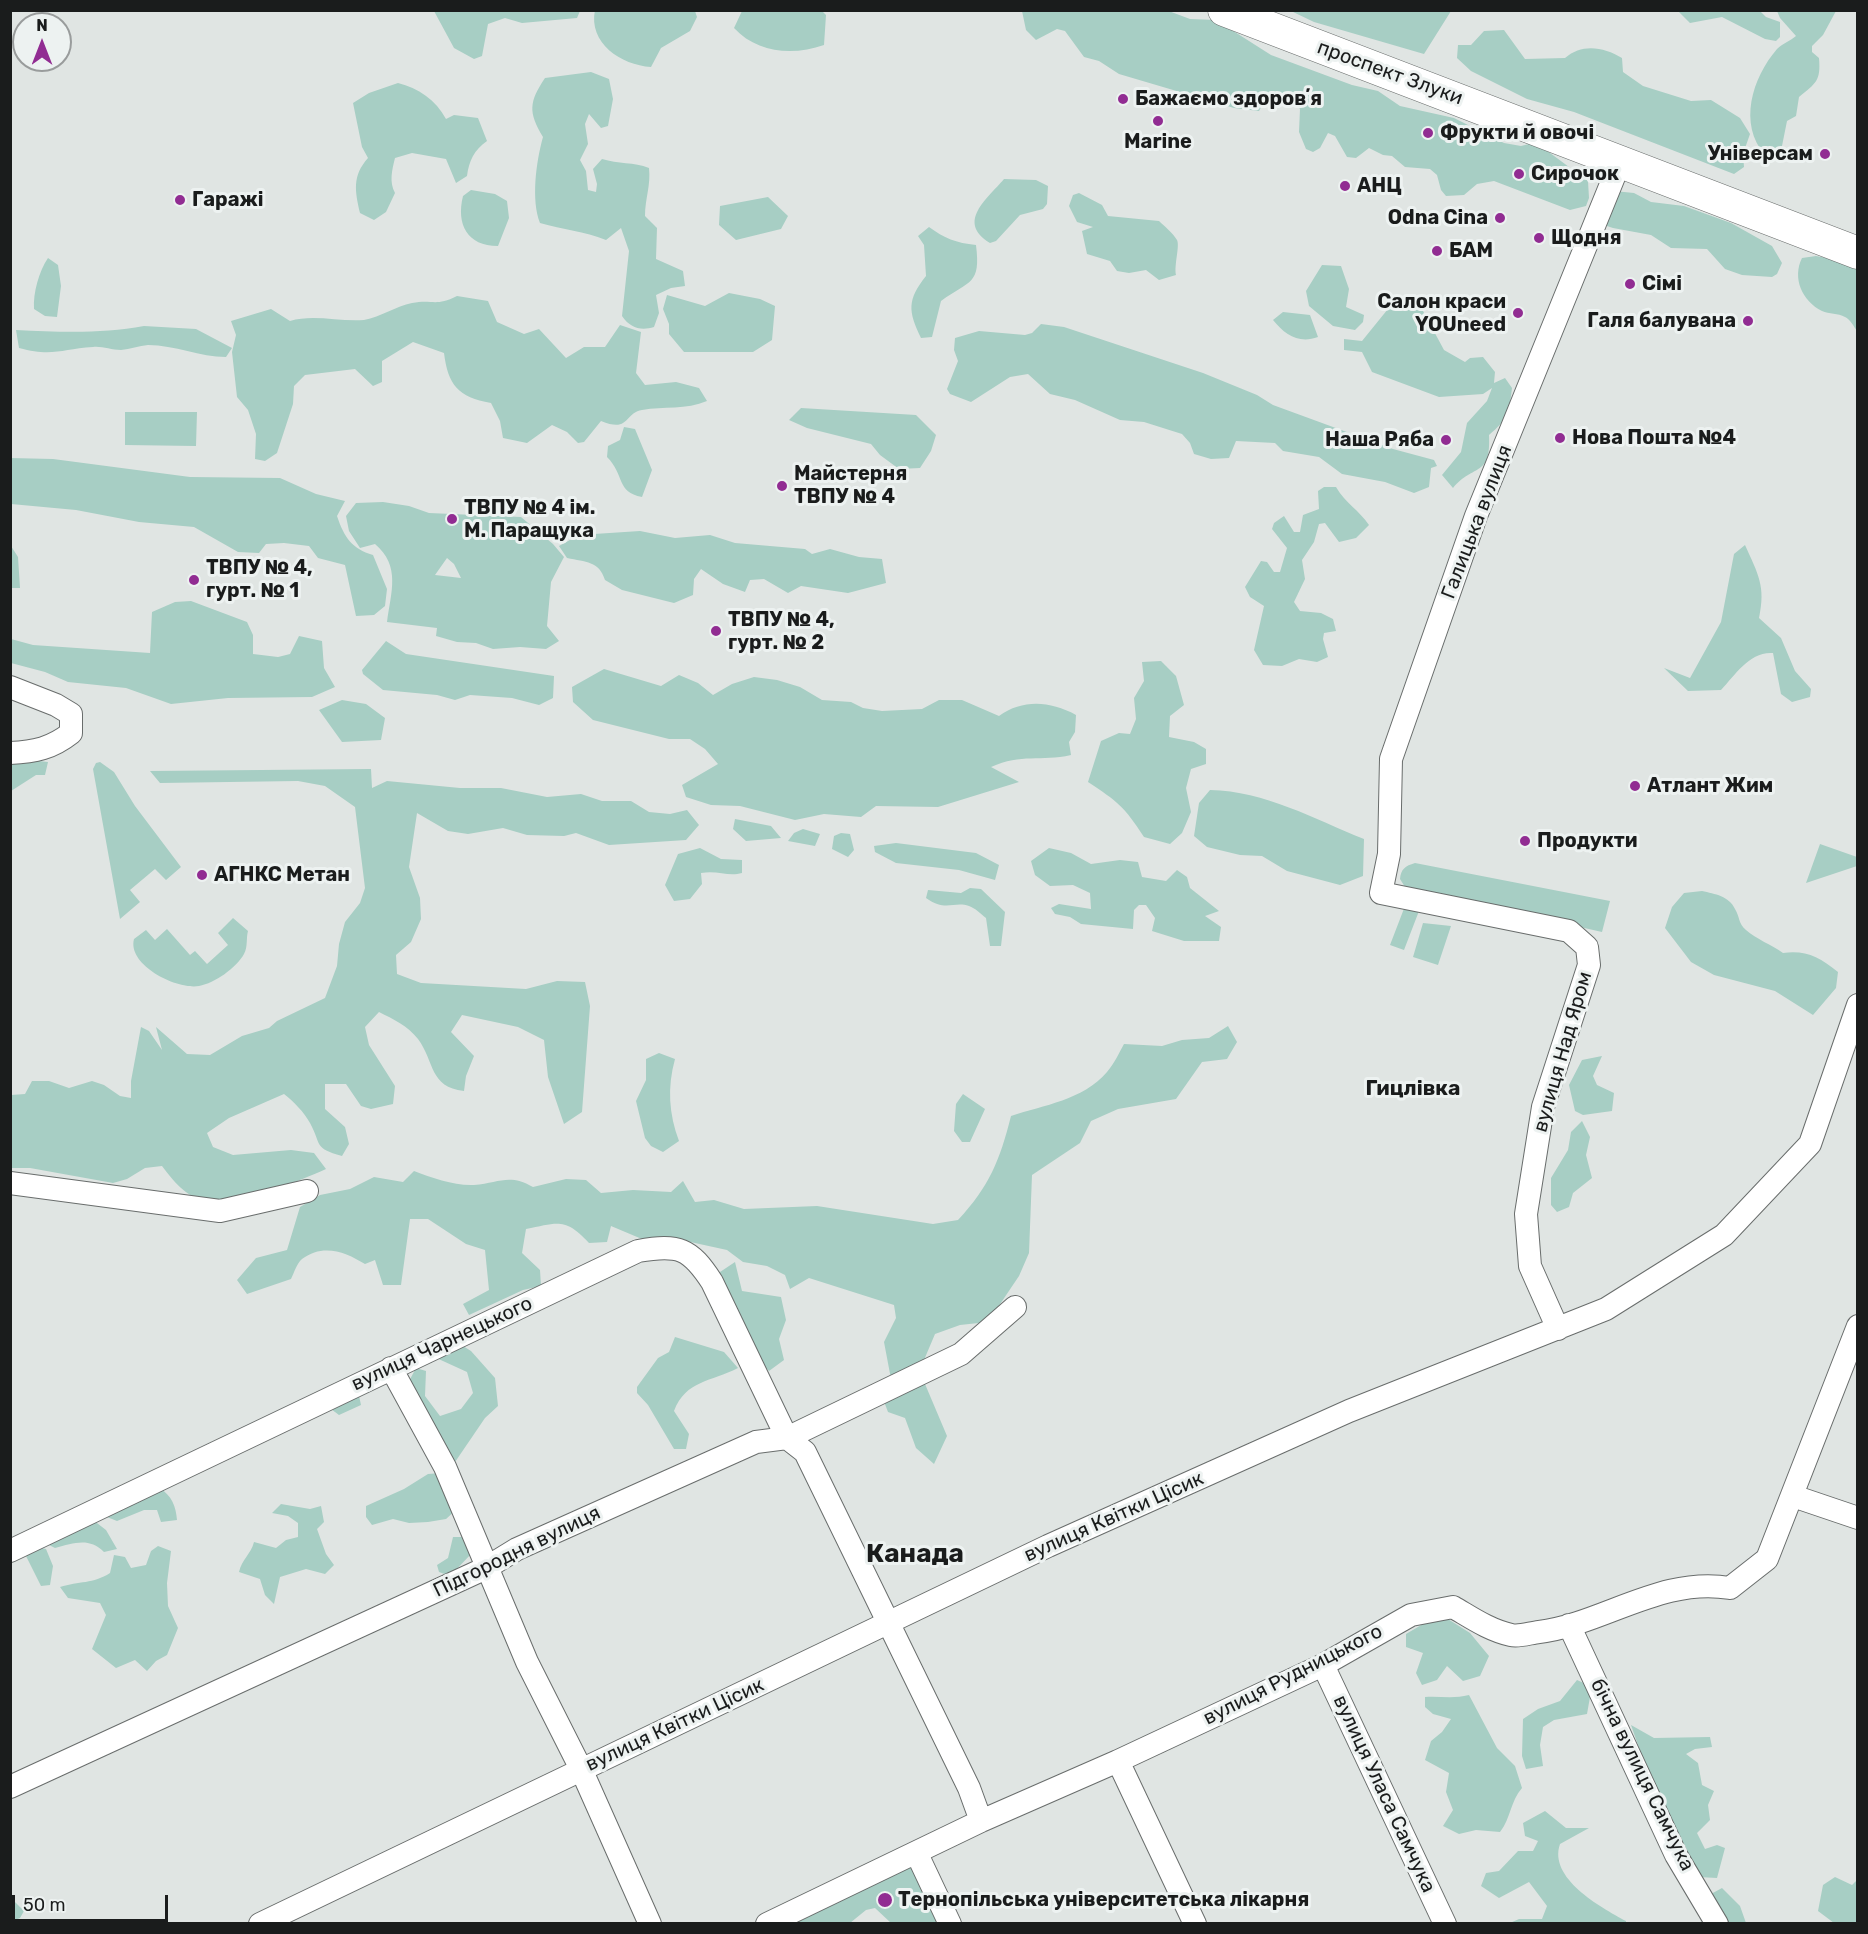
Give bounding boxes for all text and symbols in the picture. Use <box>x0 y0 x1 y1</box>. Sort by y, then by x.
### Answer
north arrow <box>12 12 72 72</box>
text: N <box>36 16 48 35</box>
street label: проспект Злуки <box>1314 36 1466 110</box>
place label: Бажаємо здоровʼя <box>1135 87 1322 111</box>
marker: Бажаємо здоровʼя <box>1116 92 1130 106</box>
marker: Marine <box>1151 114 1165 128</box>
place label: Фрукти й овочі <box>1440 121 1594 145</box>
marker: Фрукти й овочі <box>1421 126 1435 140</box>
place label: Marine <box>1124 130 1192 154</box>
place label: Універсам <box>1708 142 1813 166</box>
marker: Універсам <box>1818 147 1832 161</box>
place label: Сирочок <box>1531 162 1619 186</box>
marker: Сирочок <box>1512 167 1526 181</box>
place label: АНЦ <box>1357 174 1402 198</box>
marker: АНЦ <box>1338 179 1352 193</box>
place label: Гаражі <box>192 188 263 212</box>
marker: Гаражі <box>173 193 187 207</box>
place label: Odna Cina <box>1388 206 1488 230</box>
marker: Odna Cina <box>1493 211 1507 225</box>
place label: Щодня <box>1551 226 1622 250</box>
marker: Щодня <box>1532 231 1546 245</box>
place label: БАМ <box>1449 239 1493 263</box>
marker: БАМ <box>1430 244 1444 258</box>
place label: Сімі <box>1642 272 1682 296</box>
marker: Сімі <box>1623 277 1637 291</box>
place label: Салон краси YOUneed <box>1377 290 1506 337</box>
marker: Салон краси YOUneed <box>1511 306 1525 320</box>
place label: Галя балувана <box>1587 309 1736 333</box>
marker: Галя балувана <box>1741 314 1755 328</box>
place label: Нова Пошта №4 <box>1572 426 1736 450</box>
place label: Наша Ряба <box>1325 428 1434 452</box>
marker: Нова Пошта №4 <box>1553 431 1567 445</box>
marker: Наша Ряба <box>1439 433 1453 447</box>
street label: Галицька вулиця <box>1437 442 1517 602</box>
place label: Майстерня ТВПУ № 4 <box>794 462 907 509</box>
marker: Майстерня ТВПУ № 4 <box>775 479 789 493</box>
place label: ТВПУ № 4 ім. М. Паращука <box>464 496 595 543</box>
marker: ТВПУ № 4 ім. М. Паращука <box>445 512 459 526</box>
place label: ТВПУ № 4, гурт. № 1 <box>206 556 313 603</box>
marker: ТВПУ № 4, гурт. № 1 <box>187 573 201 587</box>
place label: ТВПУ № 4, гурт. № 2 <box>728 608 835 655</box>
marker: ТВПУ № 4, гурт. № 2 <box>709 624 723 638</box>
place label: Атлант Жим <box>1647 774 1773 798</box>
marker: Атлант Жим <box>1628 779 1642 793</box>
place label: Продукти <box>1537 829 1638 853</box>
marker: Продукти <box>1518 834 1532 848</box>
place label: АГНКС Метан <box>214 863 350 887</box>
marker: АГНКС Метан <box>195 868 209 882</box>
street label: вулиця Над Яром <box>1529 969 1597 1135</box>
district label: Гицлівка <box>1366 1076 1460 1102</box>
street label: вулиця Чарнецького <box>348 1292 536 1396</box>
street label: вулиця Квітки Цісик <box>1021 1467 1207 1567</box>
street label: Підгородня вулиця <box>430 1501 604 1603</box>
district label: Канада <box>866 1538 964 1570</box>
street label: вулиця Рудницького <box>1200 1619 1386 1731</box>
street label: вулиця Квітки Цісик <box>582 1673 768 1777</box>
street label: бічна вулиця Самчука <box>1585 1675 1699 1875</box>
street label: вулиця Уласа Самчука <box>1328 1691 1440 1897</box>
scale bar <box>15 1883 171 1921</box>
place label: Тернопільська університетська лікарня <box>898 1888 1309 1912</box>
marker: Тернопільська університетська лікарня <box>876 1891 894 1909</box>
text: 50 m <box>23 1894 66 1916</box>

